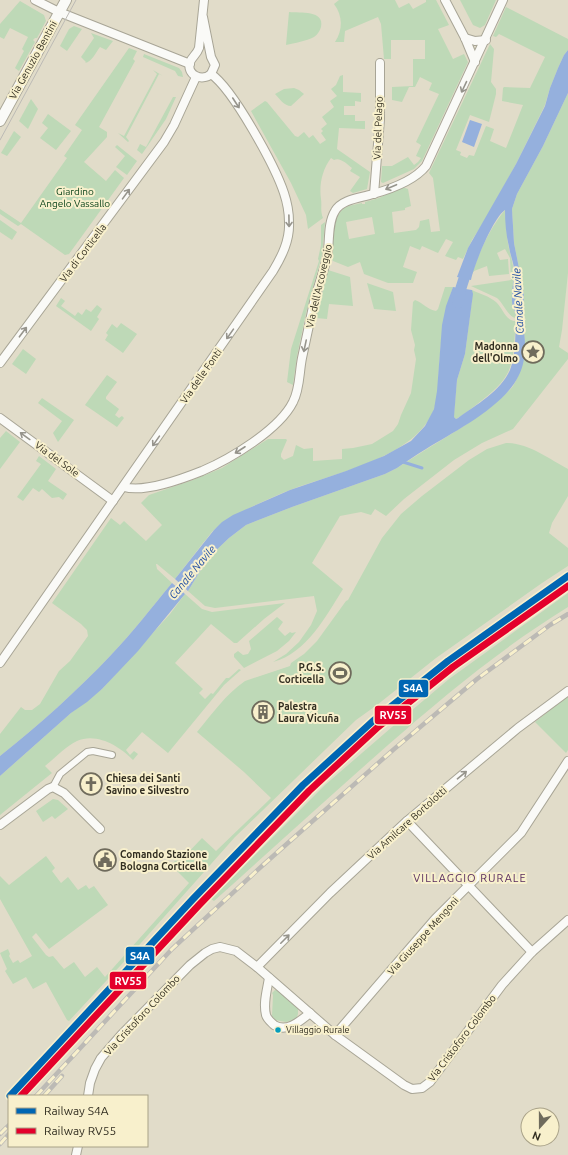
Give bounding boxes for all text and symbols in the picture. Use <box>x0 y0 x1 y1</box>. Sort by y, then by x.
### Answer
street label: Via Genuzio Bentini <box>7 19 59 101</box>
one-way arrow <box>460 80 467 92</box>
street label: Via del Pelago <box>371 96 385 160</box>
one-way arrow <box>232 98 240 109</box>
one-way arrow <box>385 184 397 191</box>
park label: Giardino Angelo Vassallo <box>40 186 110 209</box>
one-way arrow <box>122 189 130 200</box>
one-way arrow <box>285 214 293 227</box>
street label: Via di Corticella <box>58 222 108 284</box>
street label: Via dell'Arcoveggio <box>304 243 334 329</box>
water label: Canale Navile <box>510 267 526 334</box>
one-way arrow <box>19 327 28 338</box>
one-way arrow <box>226 328 234 339</box>
one-way arrow <box>300 339 308 352</box>
place icon: Madonna dell'Olmo <box>520 339 546 365</box>
place label: Madonna dell'Olmo <box>472 341 518 364</box>
street label: Via delle Fonti <box>178 347 224 405</box>
one-way arrow <box>20 432 31 441</box>
one-way arrow <box>152 435 160 446</box>
street label: Via del Sole <box>33 439 81 479</box>
one-way arrow <box>235 446 246 454</box>
water label: Canale Navile <box>166 543 218 601</box>
sports icon: P.G.S. Corticella <box>327 660 353 686</box>
place label: P.G.S. Corticella <box>278 662 325 685</box>
line badge: S4A <box>398 679 429 698</box>
text: S4A <box>403 682 423 694</box>
building icon: Palestra Laura Vicuña <box>250 699 276 725</box>
place label: Palestra Laura Vicuña <box>278 701 339 724</box>
line badge: RV55 <box>374 705 412 725</box>
text: RV55 <box>379 709 407 721</box>
one-way arrow <box>456 770 467 779</box>
church icon: Chiesa dei Santi Savino e Silvestro <box>78 771 104 797</box>
place label: Chiesa dei Santi Savino e Silvestro <box>106 773 189 796</box>
street label: Via Amilcare Bortolotti <box>365 785 449 861</box>
public building icon: Comando Stazione Bologna Corticella <box>92 847 118 873</box>
place label: Comando Stazione Bologna Corticella <box>120 849 207 872</box>
district label: VILLAGGIO RURALE <box>413 872 527 884</box>
street label: Via Giuseppe Mengoni <box>385 895 461 977</box>
one-way arrow <box>280 934 290 944</box>
line badge: S4A <box>125 946 155 965</box>
text: S4A <box>130 950 150 962</box>
line badge: RV55 <box>109 971 147 990</box>
street label: Via Cristoforo Colombo <box>102 973 182 1057</box>
text: RV55 <box>114 975 142 987</box>
street label: Via Cristoforo Colombo <box>426 993 498 1083</box>
marker: Villaggio Rurale <box>273 1025 283 1035</box>
place label: Villaggio Rurale <box>286 1025 350 1035</box>
legend <box>8 1095 148 1147</box>
text: Railway S4A <box>44 1104 109 1117</box>
north arrow <box>520 1107 560 1147</box>
text: Railway RV55 <box>44 1124 116 1137</box>
text: N <box>530 1129 542 1143</box>

